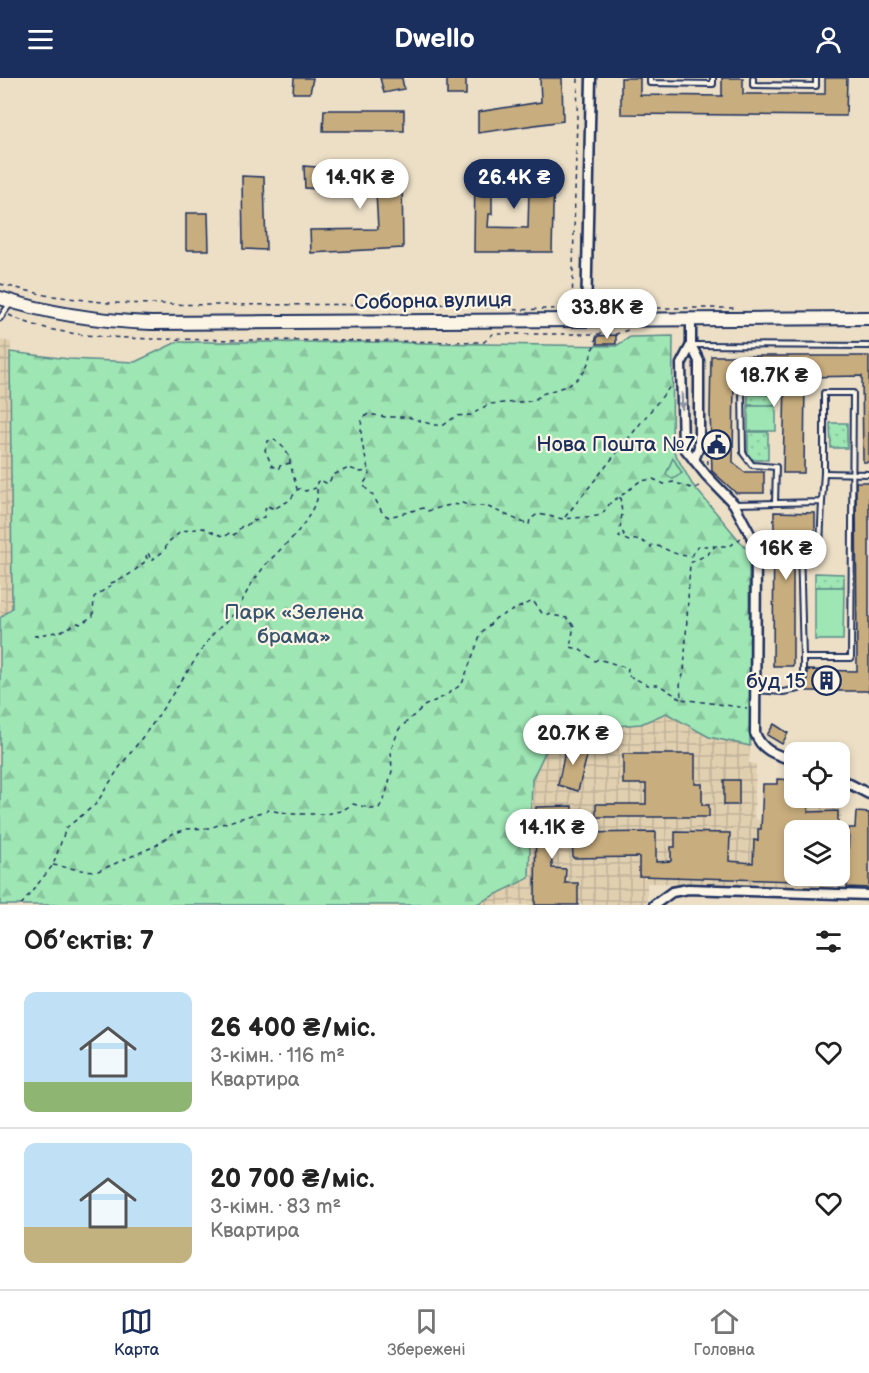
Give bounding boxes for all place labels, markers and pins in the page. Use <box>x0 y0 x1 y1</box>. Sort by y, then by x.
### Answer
pin: 14.9K ₴ <box>305 159 415 210</box>
pin: 26.4K ₴ <box>459 159 569 210</box>
pin: 33.8K ₴ <box>552 289 662 340</box>
pin: 18.7K ₴ <box>719 357 829 408</box>
public building icon: Нова Пошта №7 <box>700 428 732 460</box>
place label: Нова Пошта №7 <box>536 432 696 457</box>
pin: 16K ₴ <box>744 530 828 581</box>
building icon: буд 15 <box>811 665 843 697</box>
place label: буд 15 <box>746 669 806 694</box>
pin: 20.7K ₴ <box>518 715 628 766</box>
pin: 14.1K ₴ <box>497 809 607 860</box>

